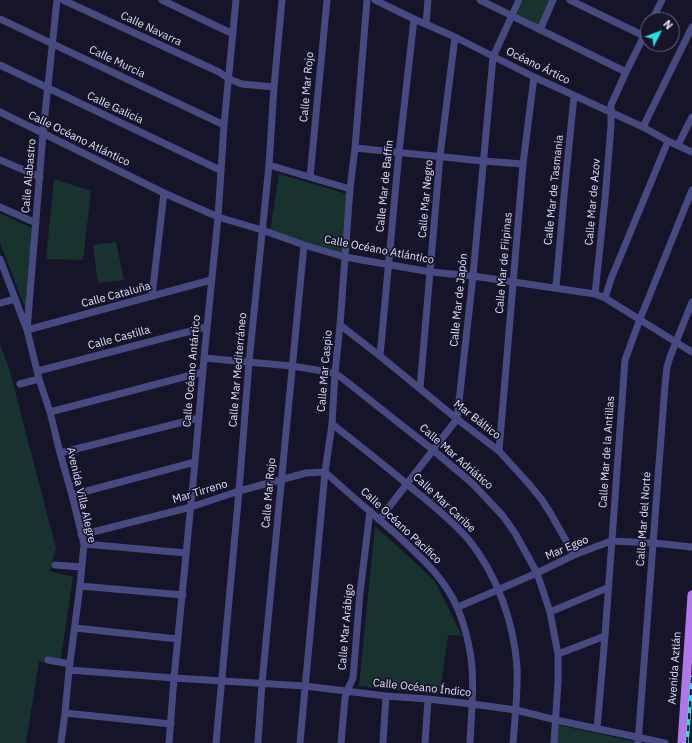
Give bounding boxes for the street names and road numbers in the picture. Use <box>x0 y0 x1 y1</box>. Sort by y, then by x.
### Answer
street label: Calle Navarra <box>118 9 184 49</box>
street label: Calle Murcia <box>87 43 147 81</box>
street label: Océano Ártico <box>504 45 572 87</box>
street label: Calle Mar Rojo <box>297 51 317 123</box>
street label: Calle Galicia <box>85 89 145 127</box>
street label: Calle Océano Atlántico <box>26 109 132 169</box>
street label: Calle Mar de Tasmania <box>542 134 566 246</box>
street label: Calle Alabastro <box>19 138 39 214</box>
street label: Calle Mar de Baffin <box>374 139 396 233</box>
street label: Calle Mar de Azov <box>583 158 603 246</box>
street label: Calle Mar Negro <box>416 159 436 239</box>
street label: Calle Mar de Fiipinas <box>493 212 515 314</box>
street label: Calle Océano Atlántico <box>323 233 435 267</box>
street label: Calle Mar de Japón <box>448 253 470 347</box>
street label: Calle Cataluña <box>80 279 152 311</box>
street label: Calle Mar Mediterráneo <box>226 312 250 428</box>
street label: Calle Océano Antártico <box>181 314 203 428</box>
street label: Calle Castilla <box>87 323 151 353</box>
street label: Calle Mar Caspio <box>315 330 335 412</box>
street label: Calle Mar de la Antillas <box>597 396 617 508</box>
street label: Mar Báltico <box>451 398 503 442</box>
street label: Calle Mar Adriático <box>417 421 495 493</box>
street label: Avenida Villa Alegre <box>64 446 98 544</box>
street label: Calle Mar Rojo <box>259 457 279 529</box>
street label: Calle Mar Caribe <box>410 471 478 535</box>
street label: Calle Mar del Norte <box>634 471 654 567</box>
street label: Mar Tirreno <box>171 477 229 507</box>
street label: Calle Océano Pacífico <box>358 485 444 567</box>
street label: Mar Egeo <box>543 533 591 563</box>
street label: Calle Mar Arábigo <box>336 583 356 671</box>
street label: Avenida Aztlán <box>666 631 684 705</box>
street label: Calle Océano Índico <box>372 676 472 700</box>

